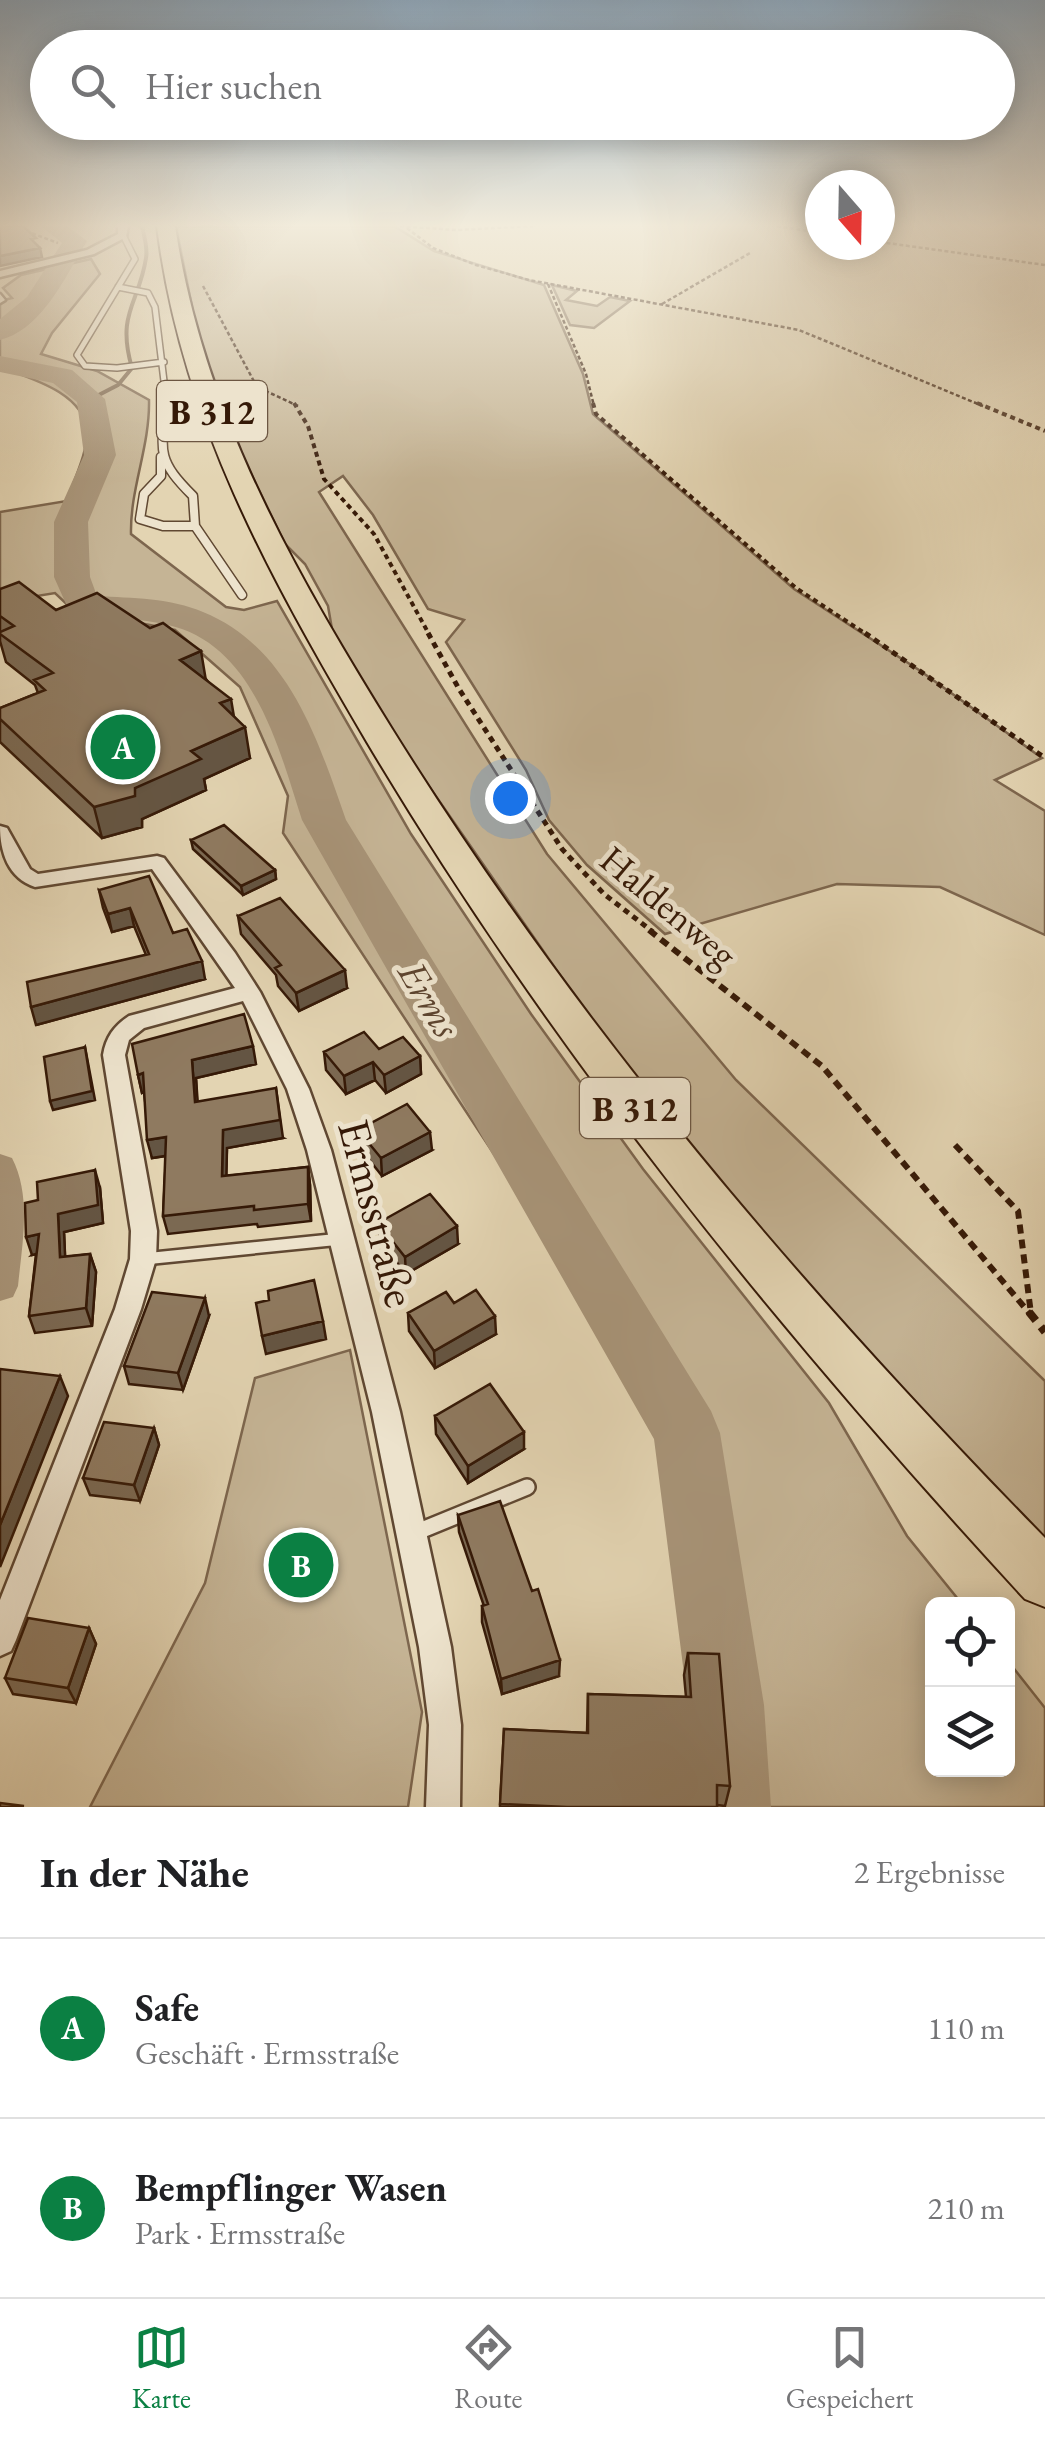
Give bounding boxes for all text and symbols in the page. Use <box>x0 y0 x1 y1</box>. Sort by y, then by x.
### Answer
search box <box>30 30 1015 140</box>
icon: search <box>65 58 120 113</box>
text: Hier suchen <box>145 61 322 110</box>
north arrow <box>805 170 895 260</box>
road number: B 312 <box>157 381 267 441</box>
pin: A <box>90 710 156 784</box>
your location <box>485 773 536 824</box>
street label: Haldenweg <box>590 834 748 978</box>
water label: Erms <box>386 949 474 1048</box>
road number: B 312 <box>580 1078 690 1138</box>
street label: Ermsstraße <box>325 1113 431 1313</box>
pin: B <box>268 1528 334 1602</box>
map controls <box>925 1597 1015 1777</box>
button: locate <box>925 1597 1015 1687</box>
button: layers <box>925 1687 1015 1777</box>
text: In der Nähe <box>40 1845 249 1900</box>
text: 2 Ergebnisse <box>854 1851 1005 1893</box>
text: Safe <box>135 1983 199 2032</box>
text: A <box>61 2007 84 2049</box>
text: 110 m <box>928 2007 1005 2049</box>
text: Geschäft · Ermsstraße <box>135 2032 399 2074</box>
text: Bempflinger Wasen <box>135 2163 447 2212</box>
text: B <box>62 2187 83 2229</box>
text: 210 m <box>928 2187 1005 2229</box>
text: Park · Ermsstraße <box>135 2212 345 2254</box>
tab: Karte <box>132 2320 191 2416</box>
tab: Route <box>454 2320 523 2416</box>
tab: Gespeichert <box>786 2320 913 2416</box>

